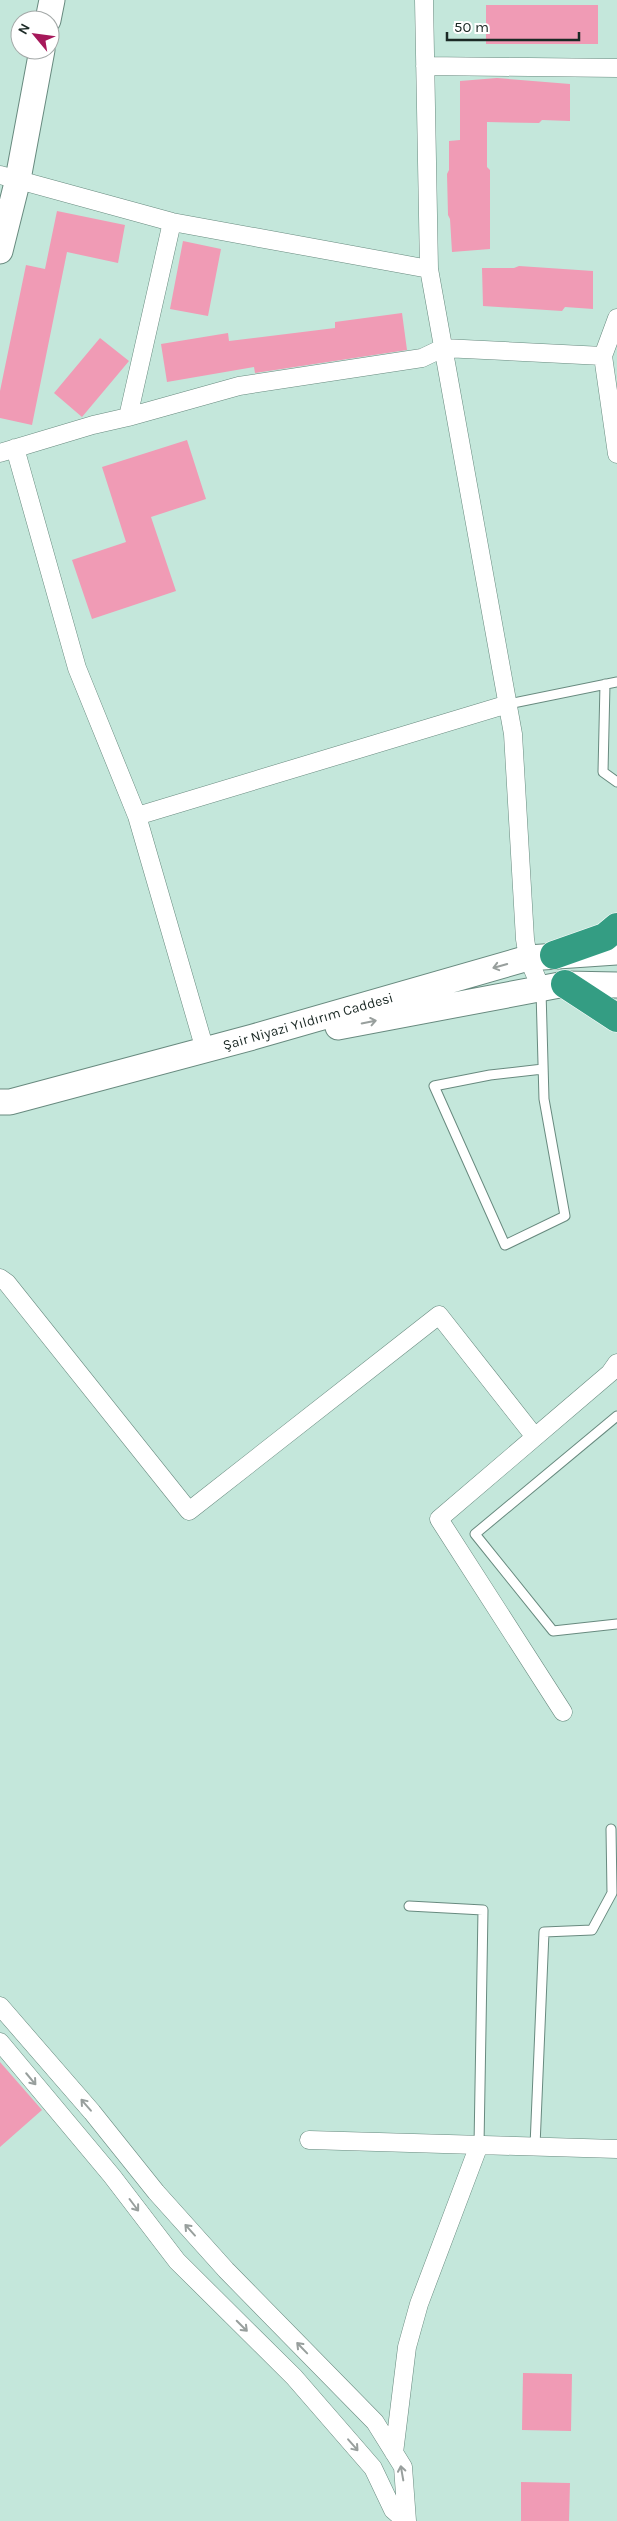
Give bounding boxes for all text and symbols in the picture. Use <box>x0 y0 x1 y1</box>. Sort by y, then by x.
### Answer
north arrow <box>10 10 60 60</box>
scale bar <box>447 10 580 42</box>
text: 50 m <box>454 18 489 36</box>
text: N <box>14 20 34 37</box>
one-way arrow <box>492 962 508 972</box>
street label: Şair Niyazi Yıldırım Caddesi <box>221 989 395 1054</box>
one-way arrow <box>361 1016 377 1026</box>
one-way arrow <box>26 2073 37 2086</box>
one-way arrow <box>80 2099 92 2112</box>
one-way arrow <box>129 2198 140 2211</box>
one-way arrow <box>184 2223 196 2236</box>
one-way arrow <box>236 2320 249 2332</box>
one-way arrow <box>296 2341 308 2354</box>
one-way arrow <box>347 2438 359 2451</box>
one-way arrow <box>397 2465 407 2481</box>

